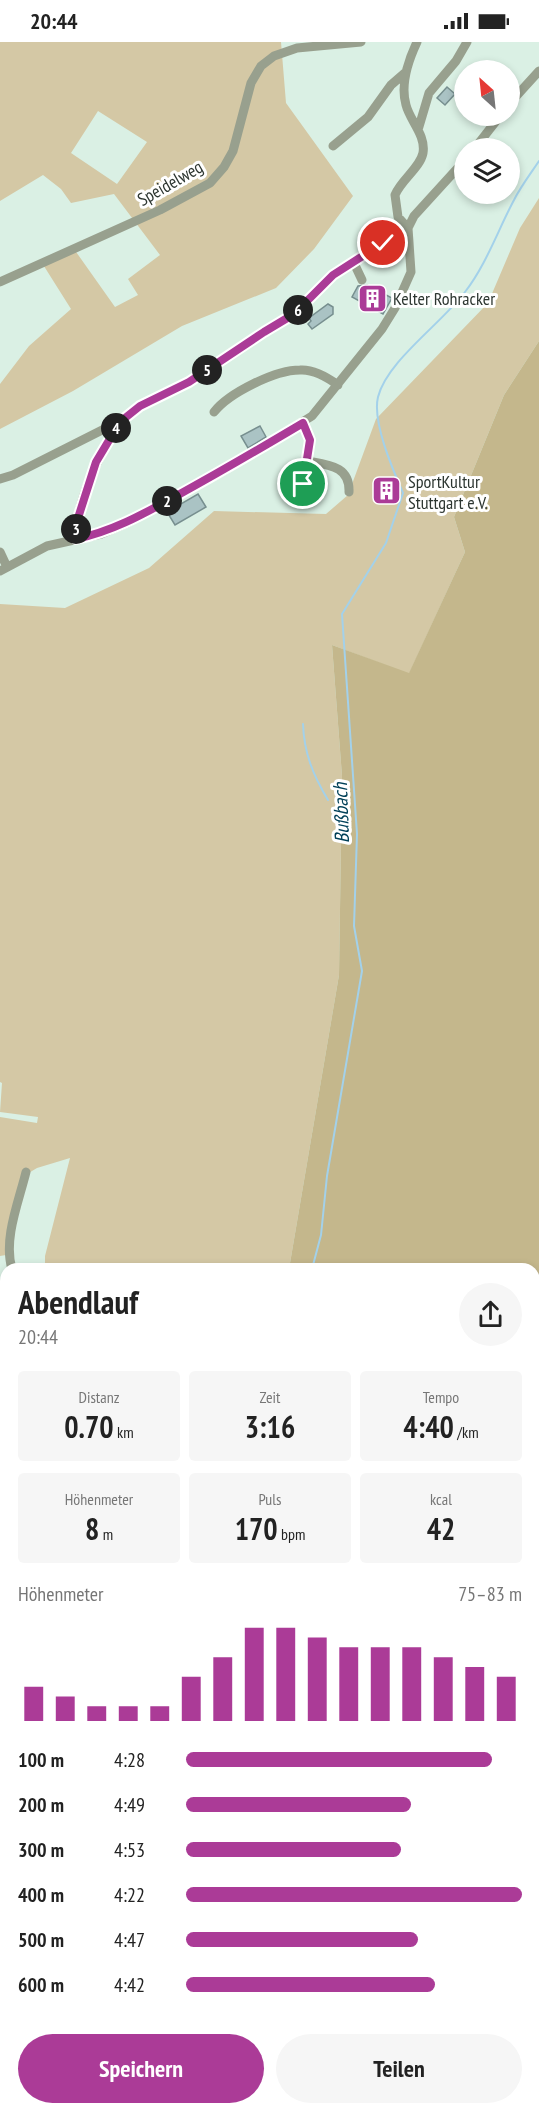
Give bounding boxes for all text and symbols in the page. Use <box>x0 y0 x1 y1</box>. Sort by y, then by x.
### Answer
text: 20:44 <box>30 7 78 35</box>
north arrow <box>454 60 520 126</box>
map controls <box>454 60 520 204</box>
button: layers <box>454 138 520 204</box>
street label: Speidelweg <box>133 155 207 211</box>
pin <box>357 217 408 268</box>
icon: check <box>366 226 399 259</box>
building icon: Kelter Rohracker <box>356 282 388 314</box>
place label: Kelter Rohracker <box>393 287 495 310</box>
pin: 6 <box>283 295 313 325</box>
text: 6 <box>294 300 302 320</box>
pin: 5 <box>192 355 222 385</box>
text: 5 <box>203 360 211 380</box>
pin: 4 <box>101 413 131 443</box>
text: 4 <box>112 418 120 438</box>
pin <box>277 458 328 509</box>
icon: arrive <box>286 467 319 500</box>
place label: SportKultur Stuttgart e.V. <box>408 470 488 514</box>
building icon: SportKultur Stuttgart e.V. <box>371 475 403 507</box>
pin: 2 <box>152 486 182 516</box>
text: 2 <box>163 491 171 511</box>
pin: 3 <box>61 514 91 544</box>
text: 3 <box>72 519 80 539</box>
water label: Bußbach <box>327 781 355 844</box>
text: Abendlauf <box>18 1280 138 1323</box>
button: share <box>459 1283 522 1346</box>
text: 20:44 <box>18 1324 58 1350</box>
text: Distanz <box>79 1387 119 1407</box>
text: Zeit <box>260 1387 280 1407</box>
text: Tempo <box>423 1387 459 1407</box>
text: 0.70 <box>64 1407 114 1446</box>
text: 3:16 <box>245 1407 295 1446</box>
text: 4:40 <box>403 1407 454 1446</box>
text: km <box>114 1422 134 1442</box>
text: /km <box>454 1422 479 1442</box>
text: Höhenmeter <box>65 1489 133 1509</box>
text: Puls <box>259 1489 281 1509</box>
text: kcal <box>430 1489 452 1509</box>
text: 8 <box>85 1509 99 1548</box>
text: 170 <box>235 1509 278 1548</box>
text: 42 <box>427 1509 455 1548</box>
text: m <box>99 1524 113 1544</box>
text: bpm <box>278 1524 305 1544</box>
text: Höhenmeter <box>18 1581 104 1607</box>
text: 75–83 m <box>458 1581 522 1607</box>
text: 100 m <box>18 1747 64 1773</box>
text: 4:28 <box>114 1747 145 1773</box>
text: 200 m <box>18 1792 64 1818</box>
text: 4:49 <box>114 1792 145 1818</box>
text: 300 m <box>18 1837 64 1863</box>
text: 4:53 <box>114 1837 145 1863</box>
text: 400 m <box>18 1882 64 1908</box>
text: 4:22 <box>114 1882 145 1908</box>
text: 500 m <box>18 1927 64 1953</box>
text: 4:47 <box>114 1927 145 1953</box>
text: 600 m <box>18 1972 64 1998</box>
text: 4:42 <box>114 1972 145 1998</box>
button: Speichern <box>18 2034 264 2103</box>
button: Teilen <box>276 2034 522 2103</box>

